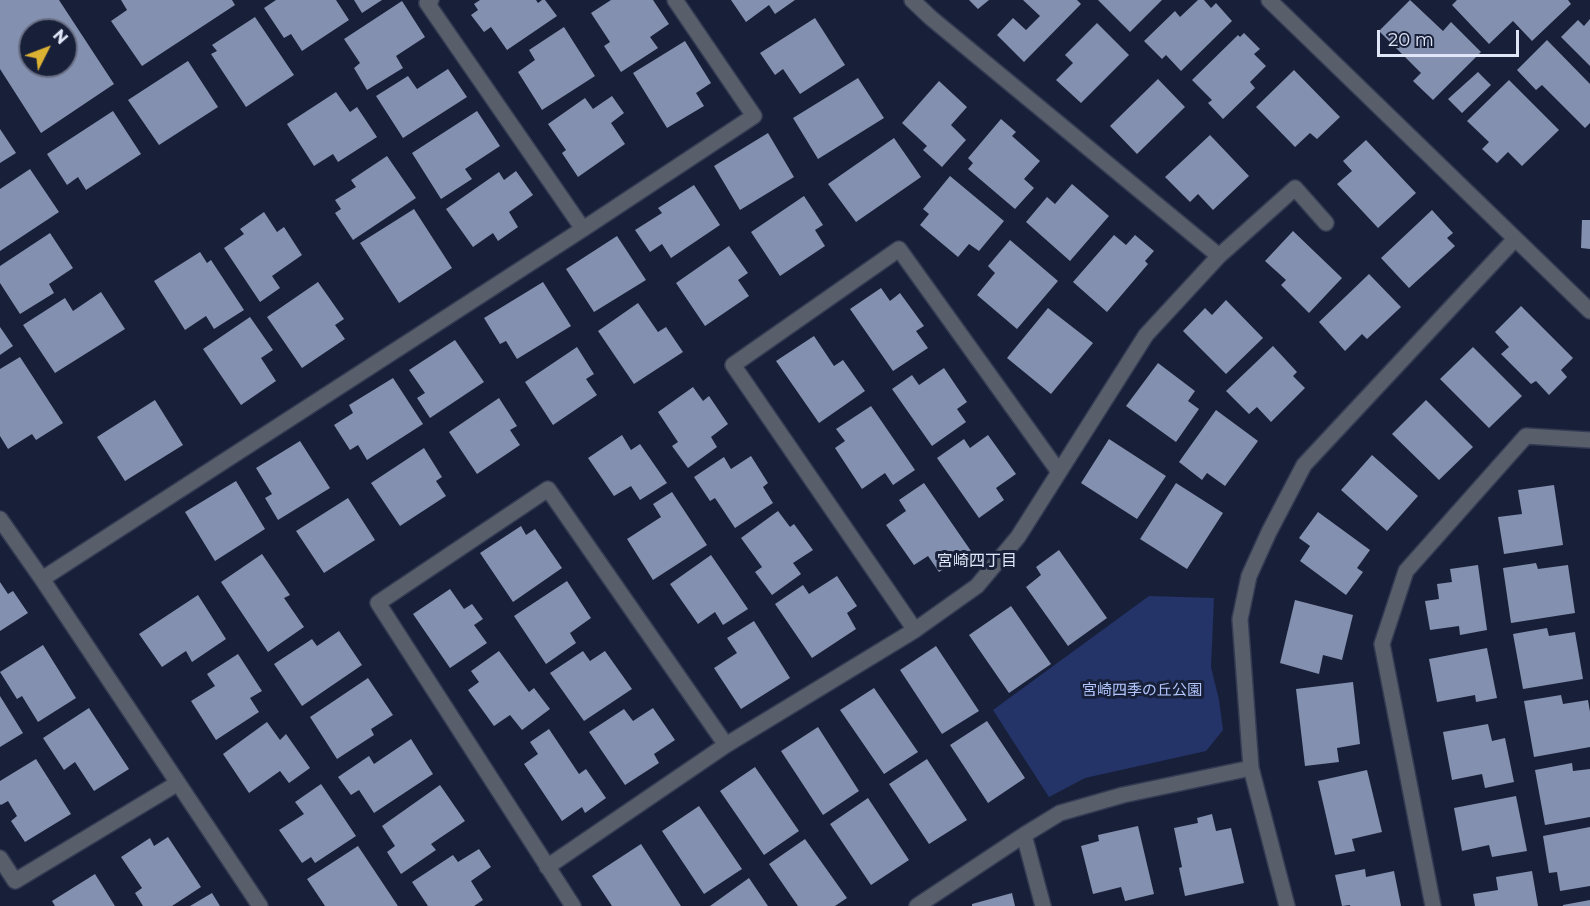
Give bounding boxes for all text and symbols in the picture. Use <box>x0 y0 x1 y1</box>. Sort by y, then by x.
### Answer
north arrow <box>18 18 78 78</box>
scale bar <box>1380 18 1522 56</box>
text: N <box>49 26 72 48</box>
text: 20 m <box>1388 29 1434 51</box>
district label: 宮崎四丁目 <box>937 551 1017 571</box>
park label: 宮崎四季の丘公園 <box>1082 682 1202 700</box>

